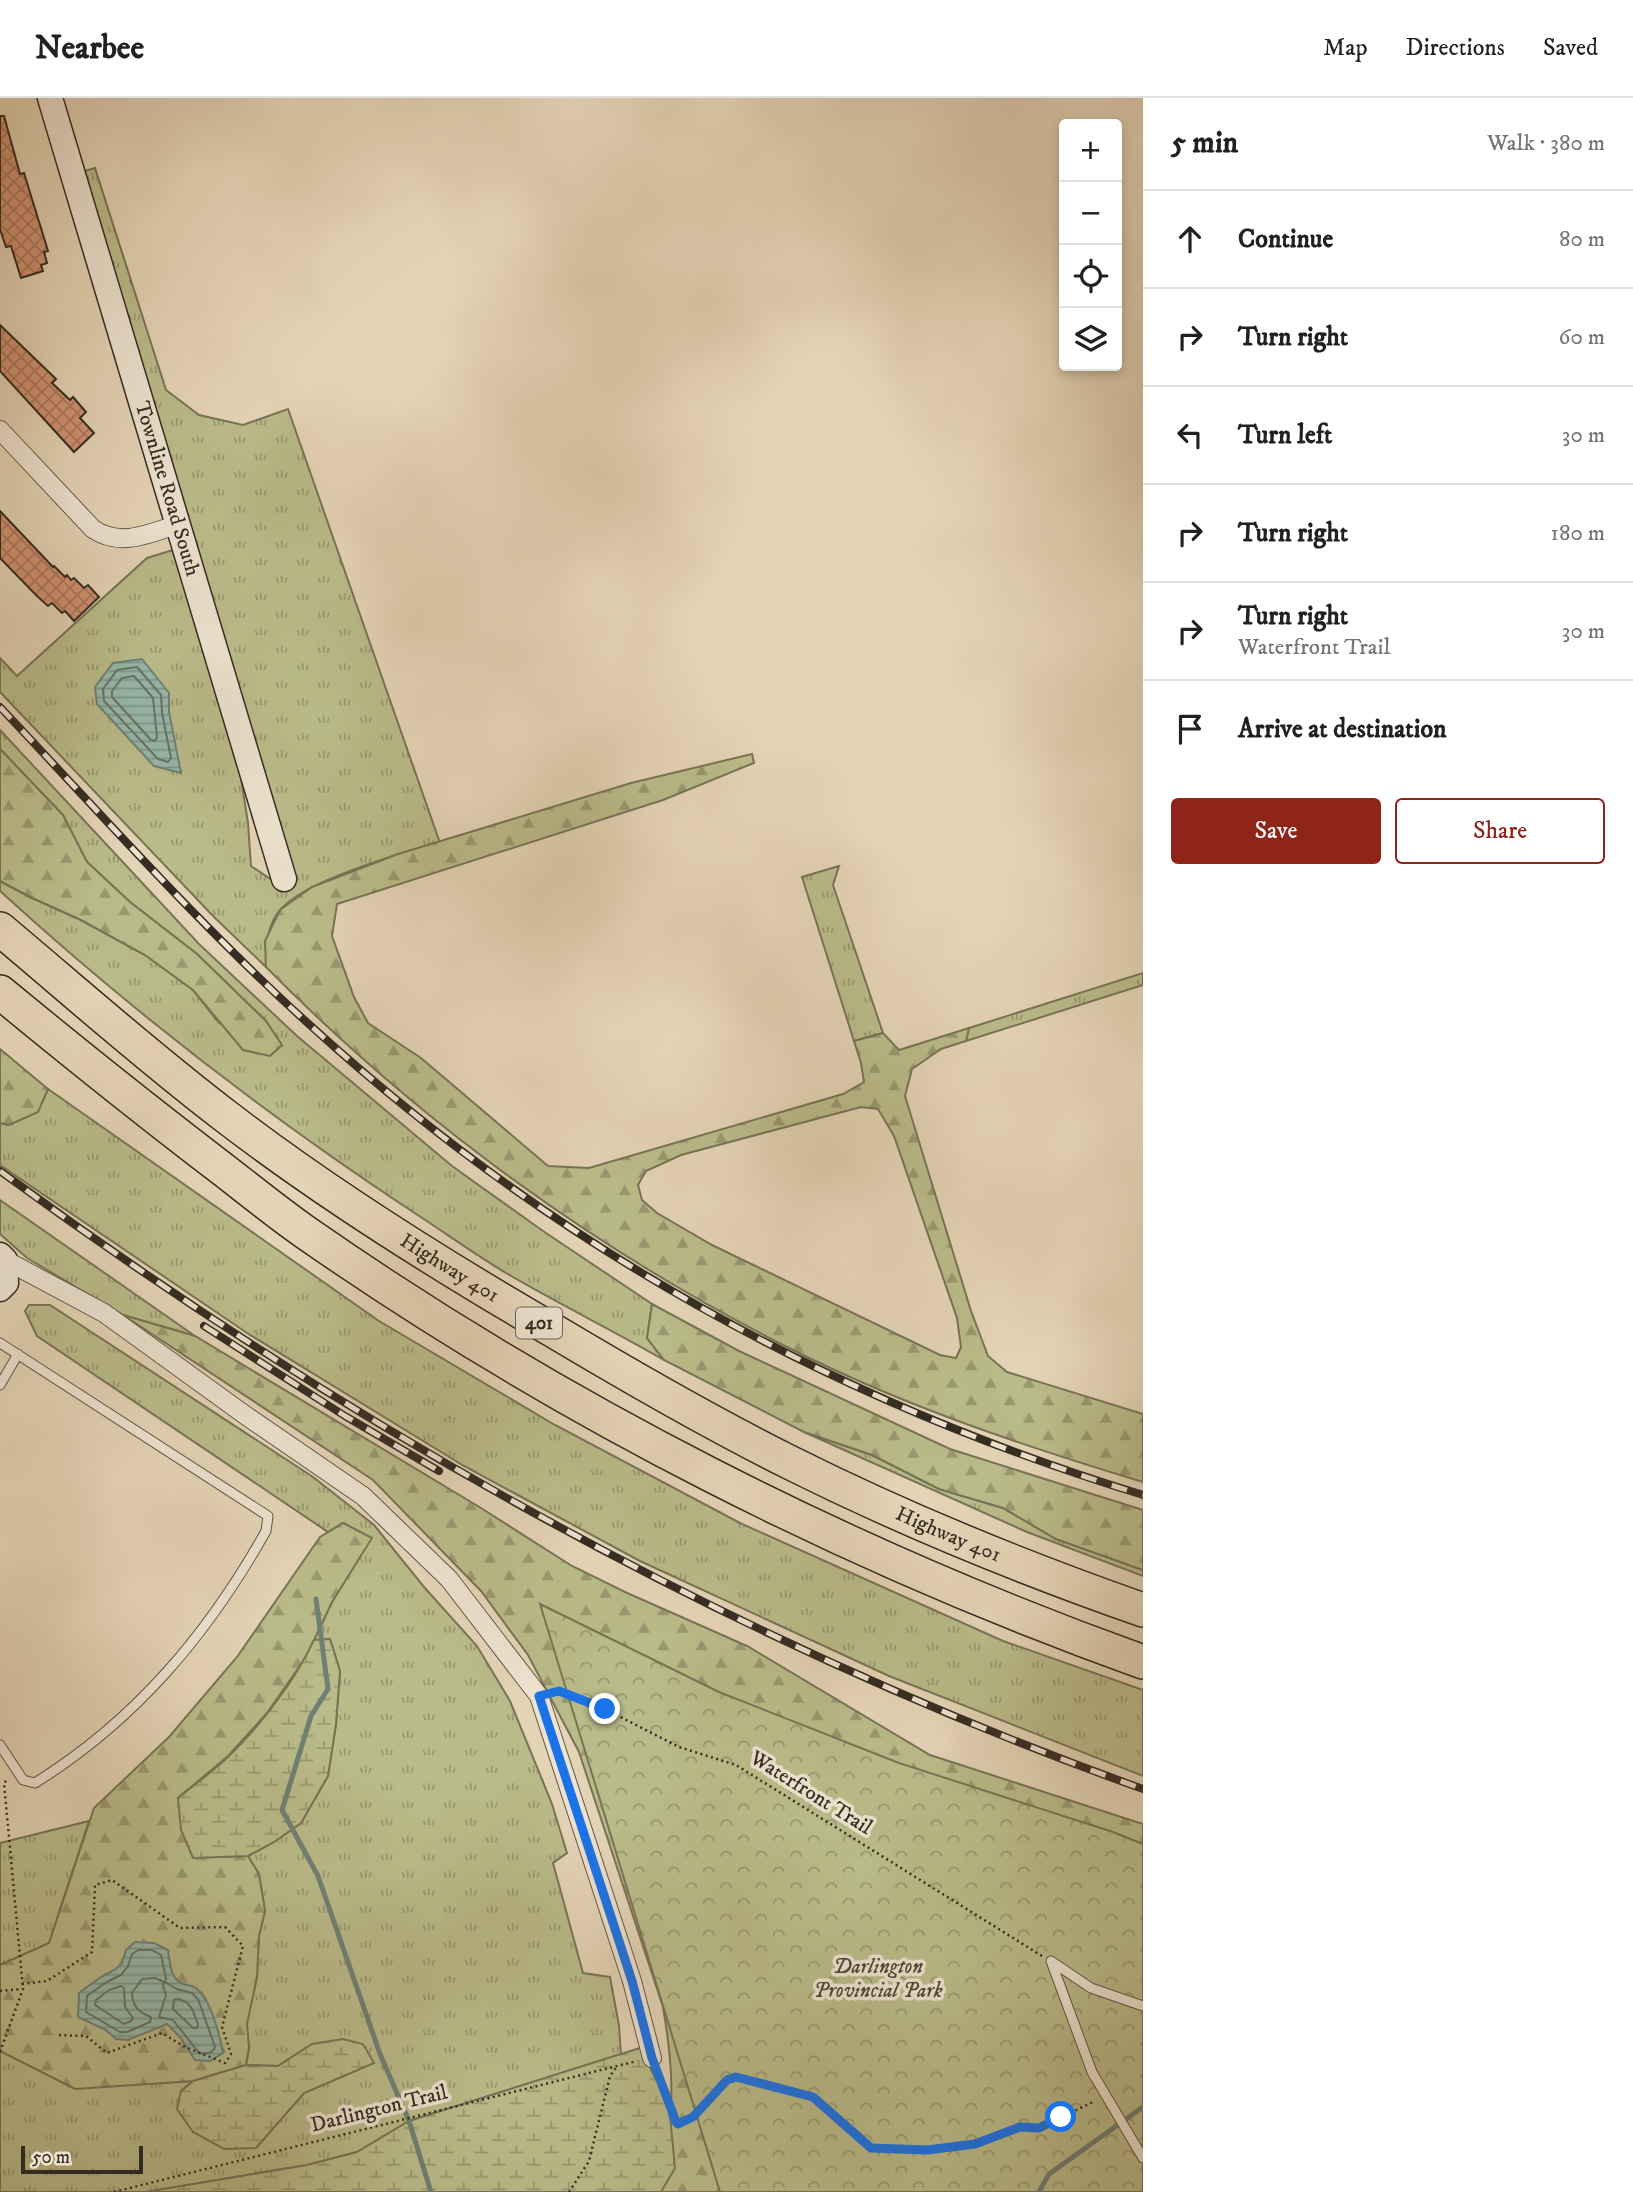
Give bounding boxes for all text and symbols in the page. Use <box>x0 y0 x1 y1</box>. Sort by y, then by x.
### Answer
text: Nearbee <box>35 28 144 69</box>
text: Map <box>1323 33 1368 63</box>
text: Directions <box>1406 33 1505 63</box>
text: Saved <box>1543 33 1598 63</box>
map controls <box>1059 119 1122 371</box>
button: + <box>1059 119 1122 182</box>
text: 5 min <box>1171 125 1238 162</box>
text: Walk · 380 m <box>1487 129 1605 158</box>
button: − <box>1059 182 1122 245</box>
icon: ahead <box>1171 220 1209 258</box>
text: Continue <box>1238 223 1333 256</box>
text: 80 m <box>1559 225 1605 254</box>
button: locate <box>1059 245 1122 308</box>
button: layers <box>1059 308 1122 371</box>
icon: right <box>1171 318 1209 356</box>
text: Turn right <box>1238 321 1348 354</box>
text: 60 m <box>1558 323 1605 352</box>
street label: Townline Road South <box>129 398 206 579</box>
icon: left <box>1171 416 1209 454</box>
text: Turn left <box>1238 419 1332 452</box>
text: 30 m <box>1562 421 1605 450</box>
icon: right <box>1171 514 1209 552</box>
text: Turn right <box>1238 517 1348 550</box>
text: 180 m <box>1550 519 1605 548</box>
text: Turn right <box>1238 600 1348 633</box>
icon: right <box>1171 612 1209 650</box>
text: 30 m <box>1562 617 1605 646</box>
text: Waterfront Trail <box>1238 633 1390 662</box>
icon: arrive <box>1171 710 1209 748</box>
text: Arrive at destination <box>1238 713 1447 746</box>
button: Save <box>1171 798 1381 864</box>
button: Share <box>1395 798 1605 864</box>
street label: Highway 401 <box>395 1228 504 1309</box>
road number: 401 <box>516 1308 562 1338</box>
street label: Highway 401 <box>891 1501 1005 1568</box>
route end <box>589 1693 620 1724</box>
street label: Waterfront Trail <box>744 1745 877 1841</box>
park label: Darlington Provincial Park <box>813 1954 943 2004</box>
street label: Darlington Trail <box>308 2079 451 2139</box>
route start <box>1045 2101 1076 2132</box>
scale bar <box>21 2143 144 2175</box>
text: 50 m <box>32 2146 70 2169</box>

